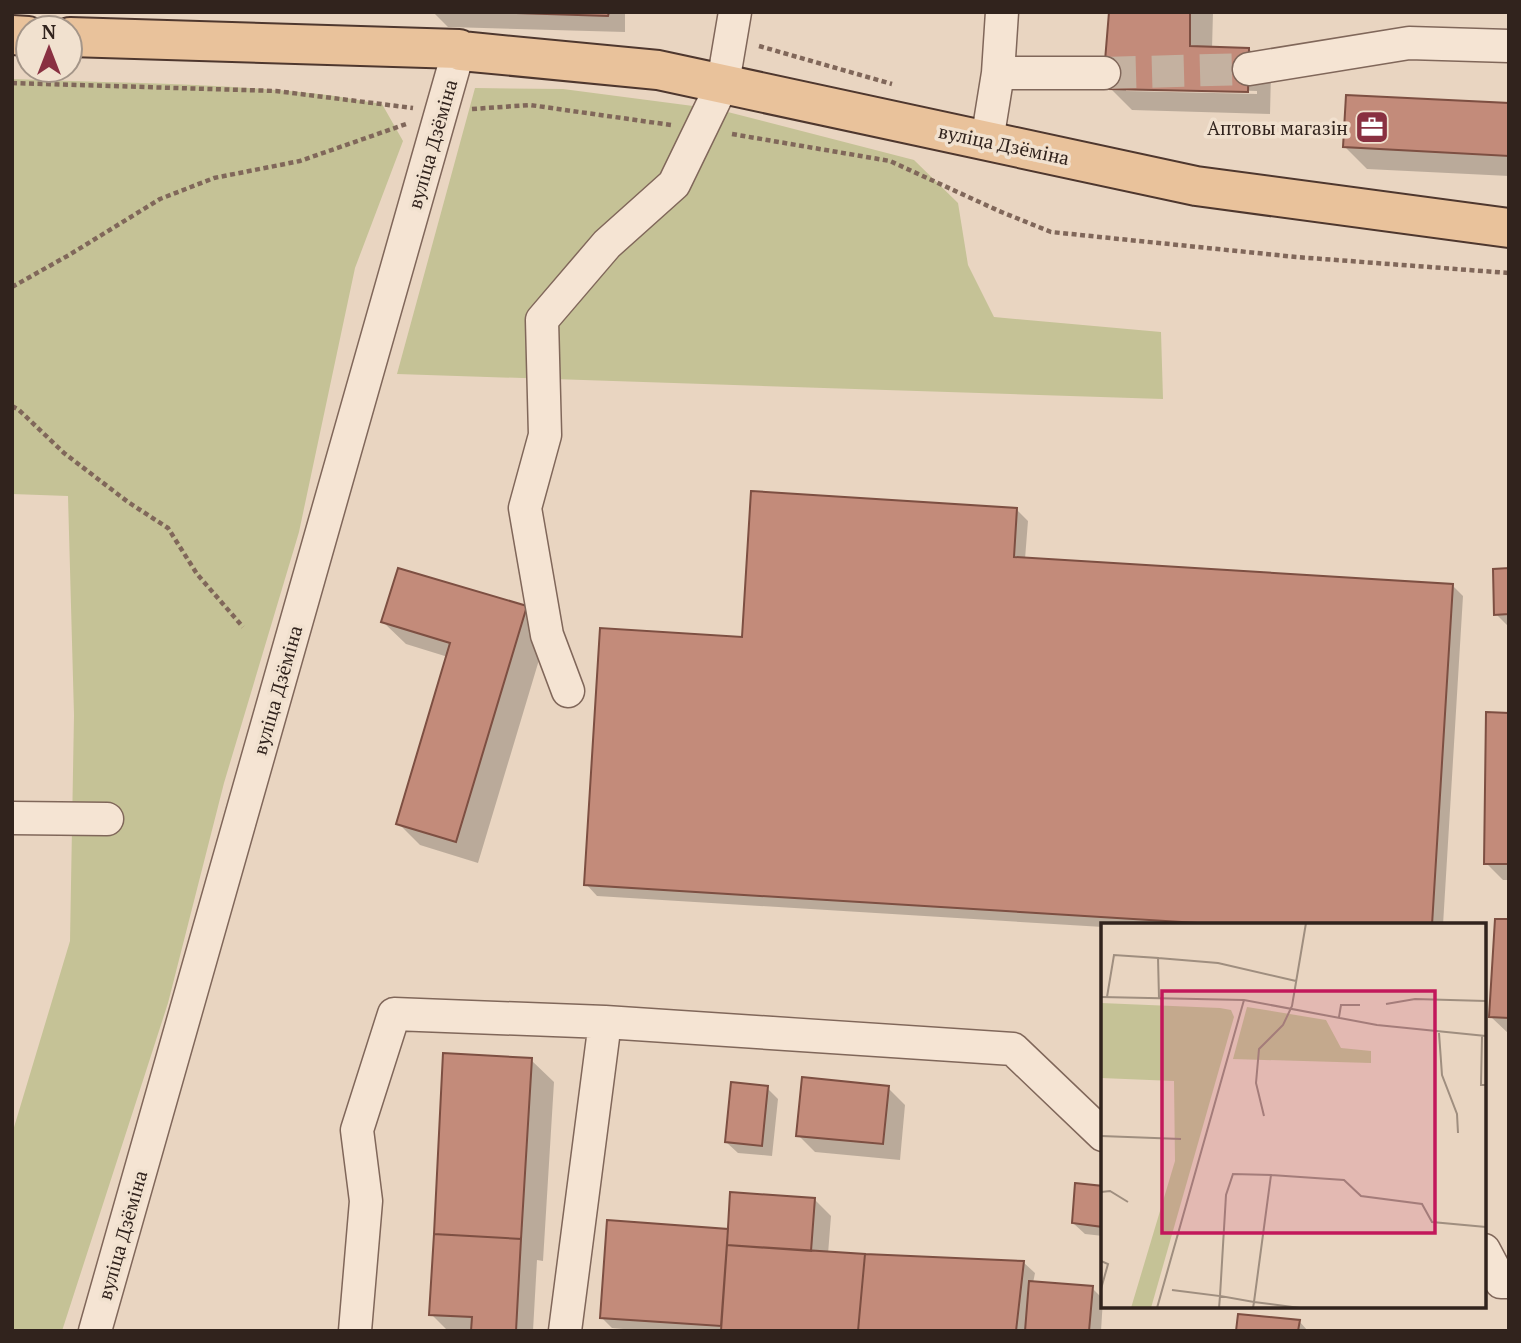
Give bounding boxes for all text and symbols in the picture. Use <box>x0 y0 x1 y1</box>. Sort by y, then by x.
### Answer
north arrow <box>14 14 84 84</box>
text: N <box>42 19 57 44</box>
street label: вуліца Дзёміна <box>402 76 463 212</box>
office icon: Аптовы магазін <box>1353 108 1391 146</box>
place label: Аптовы магазін <box>1207 115 1348 140</box>
street label: вуліца Дзёміна <box>936 118 1072 170</box>
street label: вуліца Дзёміна <box>247 622 308 758</box>
inset map <box>1101 923 1486 1308</box>
street label: вуліца Дзёміна <box>92 1167 153 1303</box>

